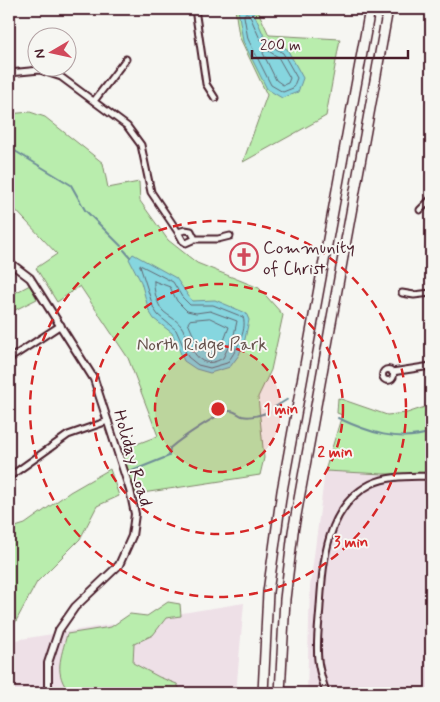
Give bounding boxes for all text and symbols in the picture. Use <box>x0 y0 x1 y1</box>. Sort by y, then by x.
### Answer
north arrow <box>28 28 78 78</box>
scale bar <box>252 28 409 60</box>
text: 200 m <box>260 36 301 56</box>
text: N <box>31 48 50 60</box>
place label: Community of Christ <box>263 236 355 281</box>
church icon: Community of Christ <box>229 242 259 272</box>
park label: North Ridge Park <box>137 333 267 358</box>
centre of rings <box>209 400 227 418</box>
text: 1 min <box>264 400 298 420</box>
street label: Holiday Road <box>107 407 157 509</box>
text: 2 min <box>317 443 353 463</box>
text: 3 min <box>334 533 368 553</box>

